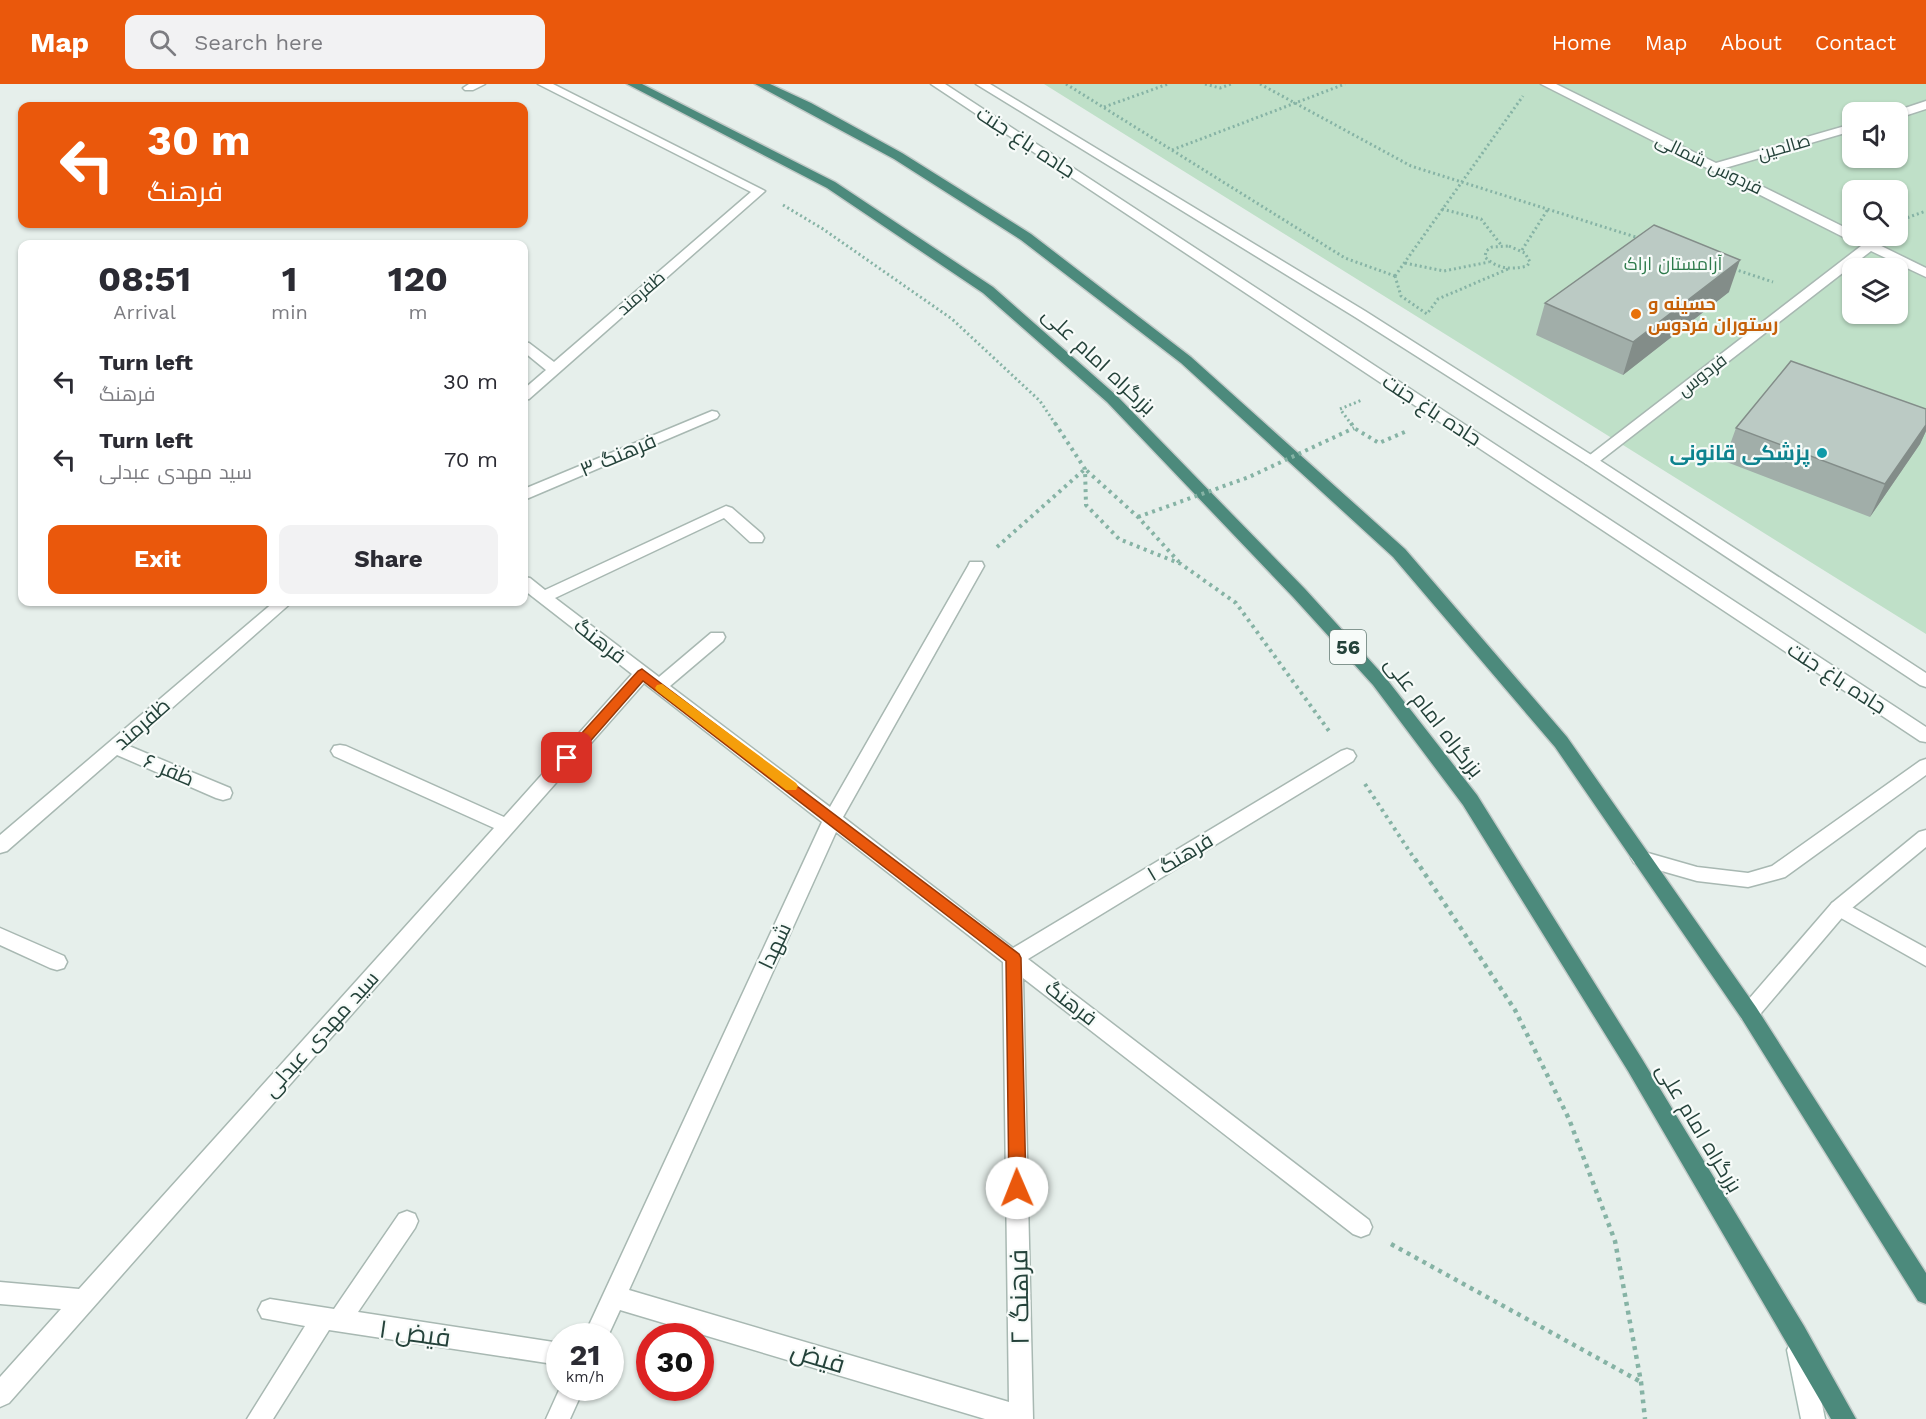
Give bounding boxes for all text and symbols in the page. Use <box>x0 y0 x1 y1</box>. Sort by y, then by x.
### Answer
search box <box>125 15 545 69</box>
text: Map <box>30 26 89 59</box>
icon: search <box>146 26 179 59</box>
text: Search here <box>194 30 323 55</box>
text: Home <box>1552 30 1612 55</box>
text: Map <box>1645 30 1688 55</box>
text: About <box>1721 30 1782 55</box>
text: Contact <box>1815 30 1896 55</box>
street label: جاده باغ جنت <box>971 100 1080 185</box>
map controls <box>1842 102 1908 324</box>
button: sound <box>1842 102 1908 168</box>
text: 30 m <box>147 116 251 165</box>
icon: left <box>48 126 126 204</box>
street label: فردوس شمالی <box>1652 129 1766 199</box>
street label: صالحین <box>1755 129 1813 165</box>
text: فرهنگ <box>147 176 223 208</box>
button: search <box>1842 180 1908 246</box>
park label: آرامستان اراک <box>1624 253 1723 275</box>
text: 08:51 <box>98 258 191 300</box>
text: 1 <box>282 258 297 300</box>
text: 120 <box>388 258 448 300</box>
button: layers <box>1842 258 1908 324</box>
street label: ظفرمند <box>612 266 670 320</box>
place label: حسینه و رستوران فردوس <box>1648 293 1778 336</box>
text: Arrival <box>113 300 176 324</box>
text: min <box>271 300 308 324</box>
text: m <box>408 300 427 324</box>
street label: بزرگراه امام علی <box>1036 302 1161 421</box>
marker: حسینه و رستوران فردوس <box>1629 307 1643 321</box>
street label: فردوس <box>1673 349 1731 401</box>
text: Turn left <box>99 350 193 375</box>
icon: left <box>48 365 81 398</box>
street label: جاده باغ جنت <box>1377 368 1486 453</box>
text: 30 m <box>443 369 498 394</box>
text: فرهنگ <box>99 382 155 406</box>
street label: فرهنگ ۳ <box>576 427 660 482</box>
text: Turn left <box>99 428 193 453</box>
place label: پزشکی قانونی <box>1669 440 1810 468</box>
icon: left <box>48 443 81 476</box>
marker: پزشکی قانونی <box>1815 446 1829 460</box>
text: 70 m <box>444 447 498 472</box>
text: سید مهدی عبدلی <box>99 460 252 484</box>
button: Exit <box>48 525 267 594</box>
button: Share <box>279 525 498 594</box>
street label: فرهنگ <box>569 613 631 669</box>
road number: 56 <box>1330 630 1366 664</box>
street label: جاده باغ جنت <box>1782 636 1891 721</box>
street label: بزرگراه امام علی <box>1378 651 1489 783</box>
street label: ظفرمند <box>108 692 175 755</box>
pin <box>541 732 592 783</box>
icon: arrive <box>550 741 583 774</box>
street label: ظفر ۶ <box>140 748 198 791</box>
street label: فرهنگ ۱ <box>1142 827 1217 886</box>
street label: شهدا <box>753 919 797 973</box>
street label: سید مهدی عبدلی <box>258 966 384 1102</box>
street label: فرهنگ <box>1040 975 1102 1031</box>
street label: بزرگراه امام علی <box>1649 1059 1748 1198</box>
position arrow <box>985 1156 1049 1220</box>
street label: فرهنگ ۲ <box>1003 1249 1035 1345</box>
street label: فیض ۱ <box>377 1313 453 1354</box>
speed limit sign: 30 <box>636 1323 714 1401</box>
street label: فیض <box>787 1335 849 1380</box>
text: 21 <box>570 1337 600 1372</box>
text: km/h <box>566 1368 604 1386</box>

